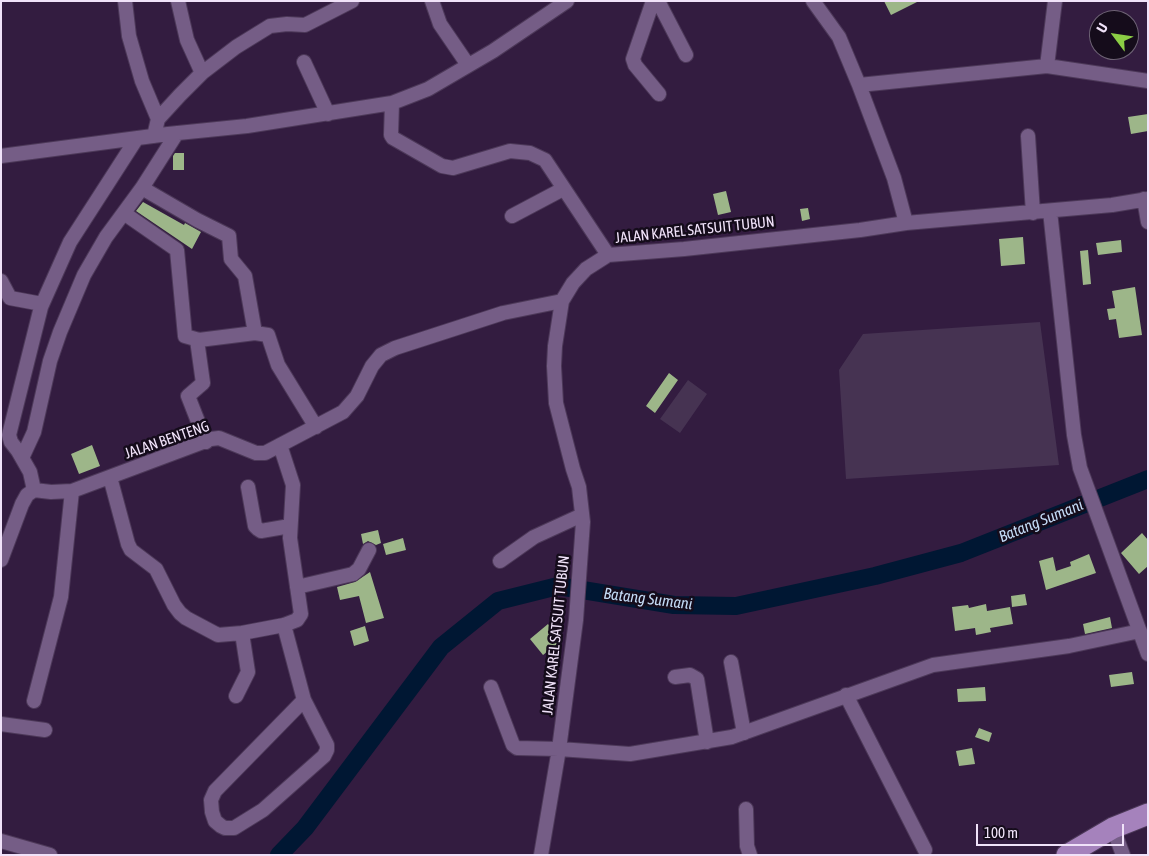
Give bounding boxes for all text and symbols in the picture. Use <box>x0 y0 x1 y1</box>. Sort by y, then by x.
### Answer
north arrow <box>1089 10 1139 60</box>
text: U <box>1093 20 1111 35</box>
street label: JALAN KAREL SATSUIT TUBUN <box>614 213 776 247</box>
street label: JALAN BENTENG <box>122 417 212 463</box>
water label: Batang Sumani <box>996 495 1086 547</box>
street label: JALAN KAREL SATSUIT TUBUN <box>539 554 573 716</box>
water label: Batang Sumani <box>603 584 693 614</box>
scale bar <box>979 814 1126 846</box>
text: 100 m <box>984 824 1018 841</box>

